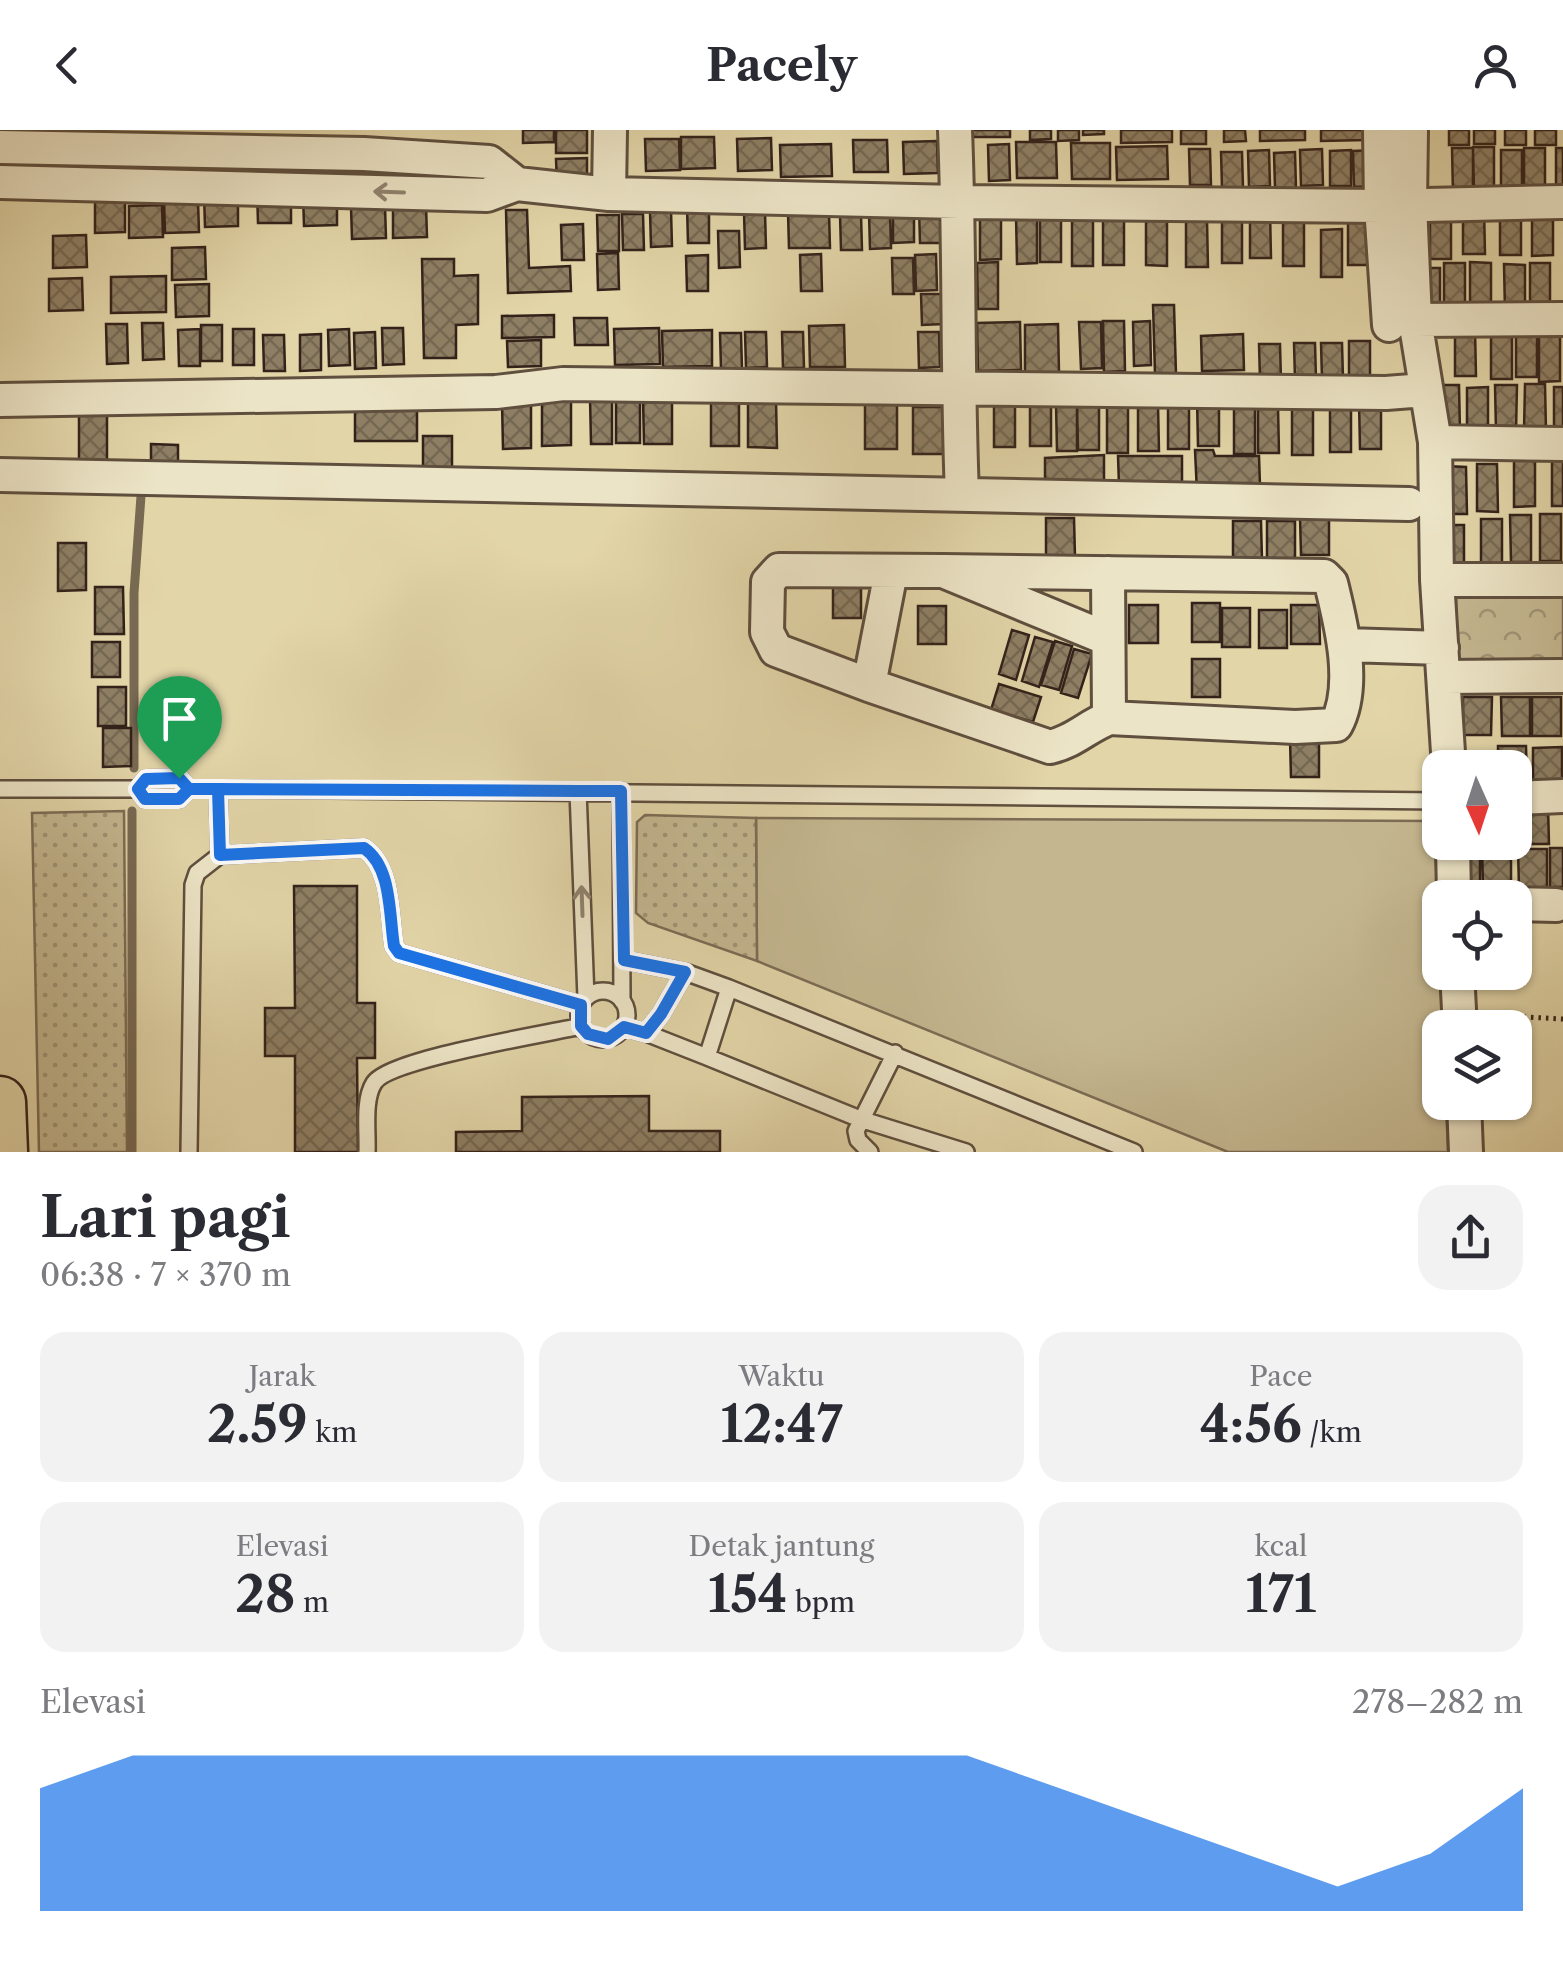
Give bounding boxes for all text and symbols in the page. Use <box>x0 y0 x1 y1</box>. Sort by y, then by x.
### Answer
text: Pacely <box>706 37 857 93</box>
icon: back <box>40 38 95 93</box>
icon: person <box>1468 38 1523 93</box>
one-way arrow <box>374 182 406 201</box>
pin <box>137 676 222 779</box>
icon: arrive <box>152 691 207 746</box>
north arrow <box>1422 750 1532 860</box>
map controls <box>1422 750 1532 1120</box>
button: locate <box>1422 880 1532 990</box>
one-way arrow <box>573 885 592 917</box>
button: layers <box>1422 1010 1532 1120</box>
text: Lari pagi <box>40 1184 290 1251</box>
button: share <box>1418 1185 1523 1290</box>
text: 06:38 · 7 × 370 m <box>40 1255 291 1294</box>
text: Jarak <box>249 1359 316 1393</box>
text: Waktu <box>738 1359 825 1393</box>
text: Pace <box>1249 1359 1312 1393</box>
text: 2.59 <box>207 1393 308 1455</box>
text: 12:47 <box>720 1393 843 1455</box>
text: 4:56 <box>1200 1393 1302 1455</box>
text: km <box>308 1415 357 1449</box>
text: /km <box>1302 1415 1362 1449</box>
text: Elevasi <box>236 1529 328 1563</box>
text: Detak jantung <box>689 1529 874 1563</box>
text: kcal <box>1254 1529 1307 1563</box>
text: 28 <box>235 1563 296 1625</box>
text: 154 <box>708 1563 788 1625</box>
text: 171 <box>1245 1563 1316 1625</box>
text: m <box>296 1585 329 1619</box>
text: bpm <box>788 1585 855 1619</box>
text: Elevasi <box>40 1682 146 1721</box>
text: 278–282 m <box>1352 1682 1523 1721</box>

